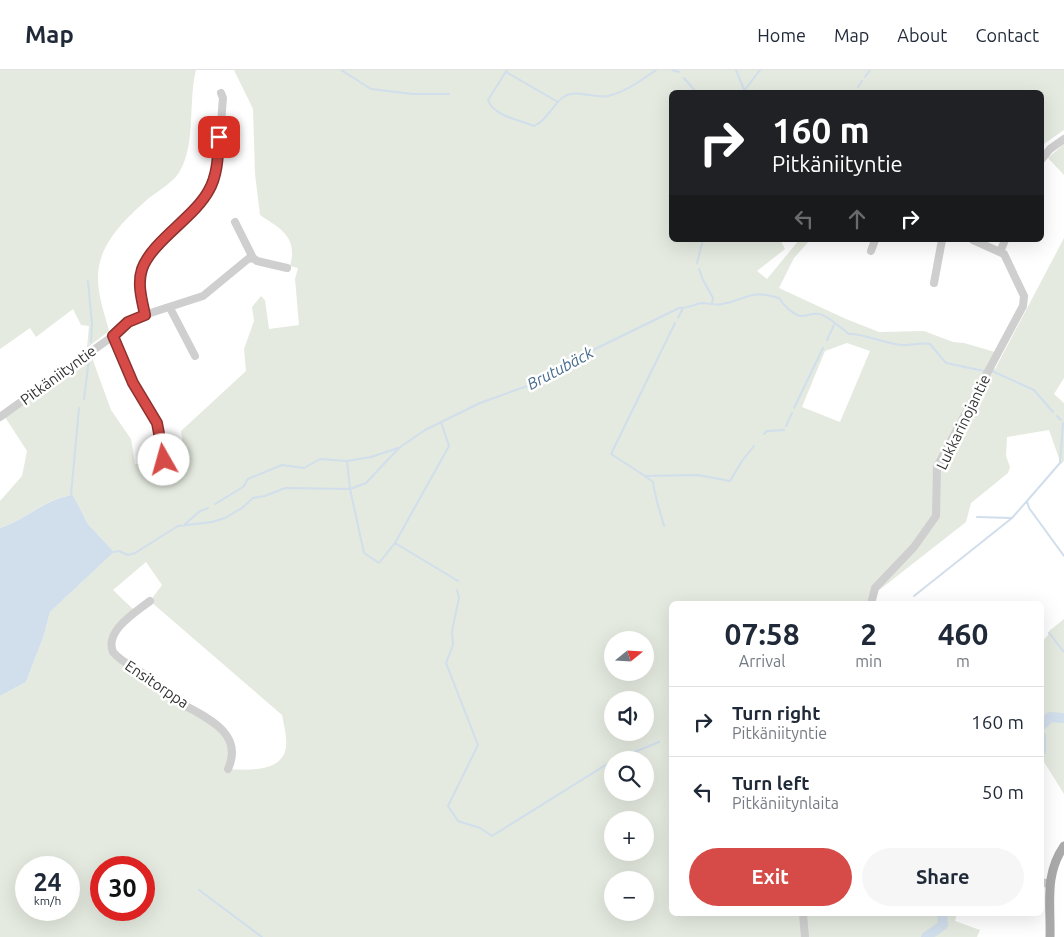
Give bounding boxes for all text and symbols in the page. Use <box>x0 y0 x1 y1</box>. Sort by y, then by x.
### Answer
text: Map <box>25 21 74 48</box>
text: Home <box>757 25 806 45</box>
text: Map <box>834 25 869 45</box>
text: About <box>897 25 947 45</box>
text: Contact <box>975 25 1039 45</box>
icon: right <box>689 110 754 175</box>
text: 160 m <box>772 110 870 150</box>
pin <box>198 116 240 158</box>
icon: arrive <box>205 123 233 151</box>
text: Pitkäniityntie <box>772 151 903 176</box>
icon: left <box>790 205 818 233</box>
icon: ahead <box>843 205 871 233</box>
icon: right <box>896 205 924 233</box>
street label: Pitkäniityntie <box>17 342 99 408</box>
water label: Brutubäck <box>524 343 597 393</box>
street label: Lukkarinojantie <box>933 372 993 472</box>
position arrow <box>137 433 189 485</box>
text: 07:58 <box>725 617 800 651</box>
text: 2 <box>860 617 877 651</box>
text: 460 <box>938 617 988 651</box>
north arrow <box>604 631 654 681</box>
map controls <box>604 631 654 921</box>
text: Arrival <box>739 652 785 670</box>
text: min <box>855 652 882 670</box>
text: m <box>956 652 970 670</box>
street label: Ensitorppa <box>122 657 192 711</box>
button: sound <box>604 691 654 741</box>
text: Turn right <box>732 702 820 724</box>
icon: right <box>689 708 717 736</box>
text: 160 m <box>971 711 1024 733</box>
text: Pitkäniityntie <box>732 724 827 742</box>
button: search <box>604 751 654 801</box>
text: Turn left <box>732 772 810 794</box>
icon: left <box>689 778 717 806</box>
text: 50 m <box>982 781 1024 803</box>
text: Pitkäniitynlaita <box>732 794 839 812</box>
button: + <box>604 811 654 861</box>
button: Exit <box>689 848 852 906</box>
button: Share <box>862 848 1024 906</box>
speed limit sign: 30 <box>90 856 155 921</box>
text: 24 <box>33 868 62 896</box>
button: − <box>604 871 654 921</box>
text: km/h <box>34 894 61 907</box>

